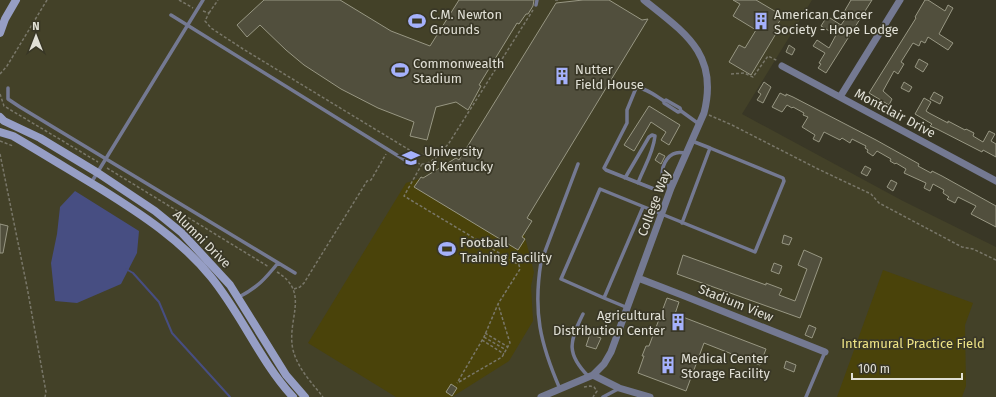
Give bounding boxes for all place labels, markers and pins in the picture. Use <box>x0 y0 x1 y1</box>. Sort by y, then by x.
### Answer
place label: C.M. Newton Grounds <box>430 7 502 37</box>
place label: American Cancer Society - Hope Lodge <box>774 7 899 37</box>
sports icon: C.M. Newton Grounds <box>407 11 427 31</box>
building icon: American Cancer Society - Hope Lodge <box>751 11 771 31</box>
place label: Commonwealth Stadium <box>413 56 504 86</box>
sports icon: Commonwealth Stadium <box>390 60 410 80</box>
place label: Nutter Field House <box>575 62 644 92</box>
building icon: Nutter Field House <box>552 66 572 86</box>
place label: University of Kentucky <box>424 144 494 174</box>
school or university icon: University of Kentucky <box>401 148 421 168</box>
place label: Football Training Facility <box>460 235 552 265</box>
sports icon: Football Training Facility <box>437 239 457 259</box>
place label: Agricultural Distribution Center <box>553 308 665 338</box>
building icon: Agricultural Distribution Center <box>668 312 688 332</box>
place label: Medical Center Storage Facility <box>681 351 770 381</box>
building icon: Medical Center Storage Facility <box>658 355 678 375</box>

